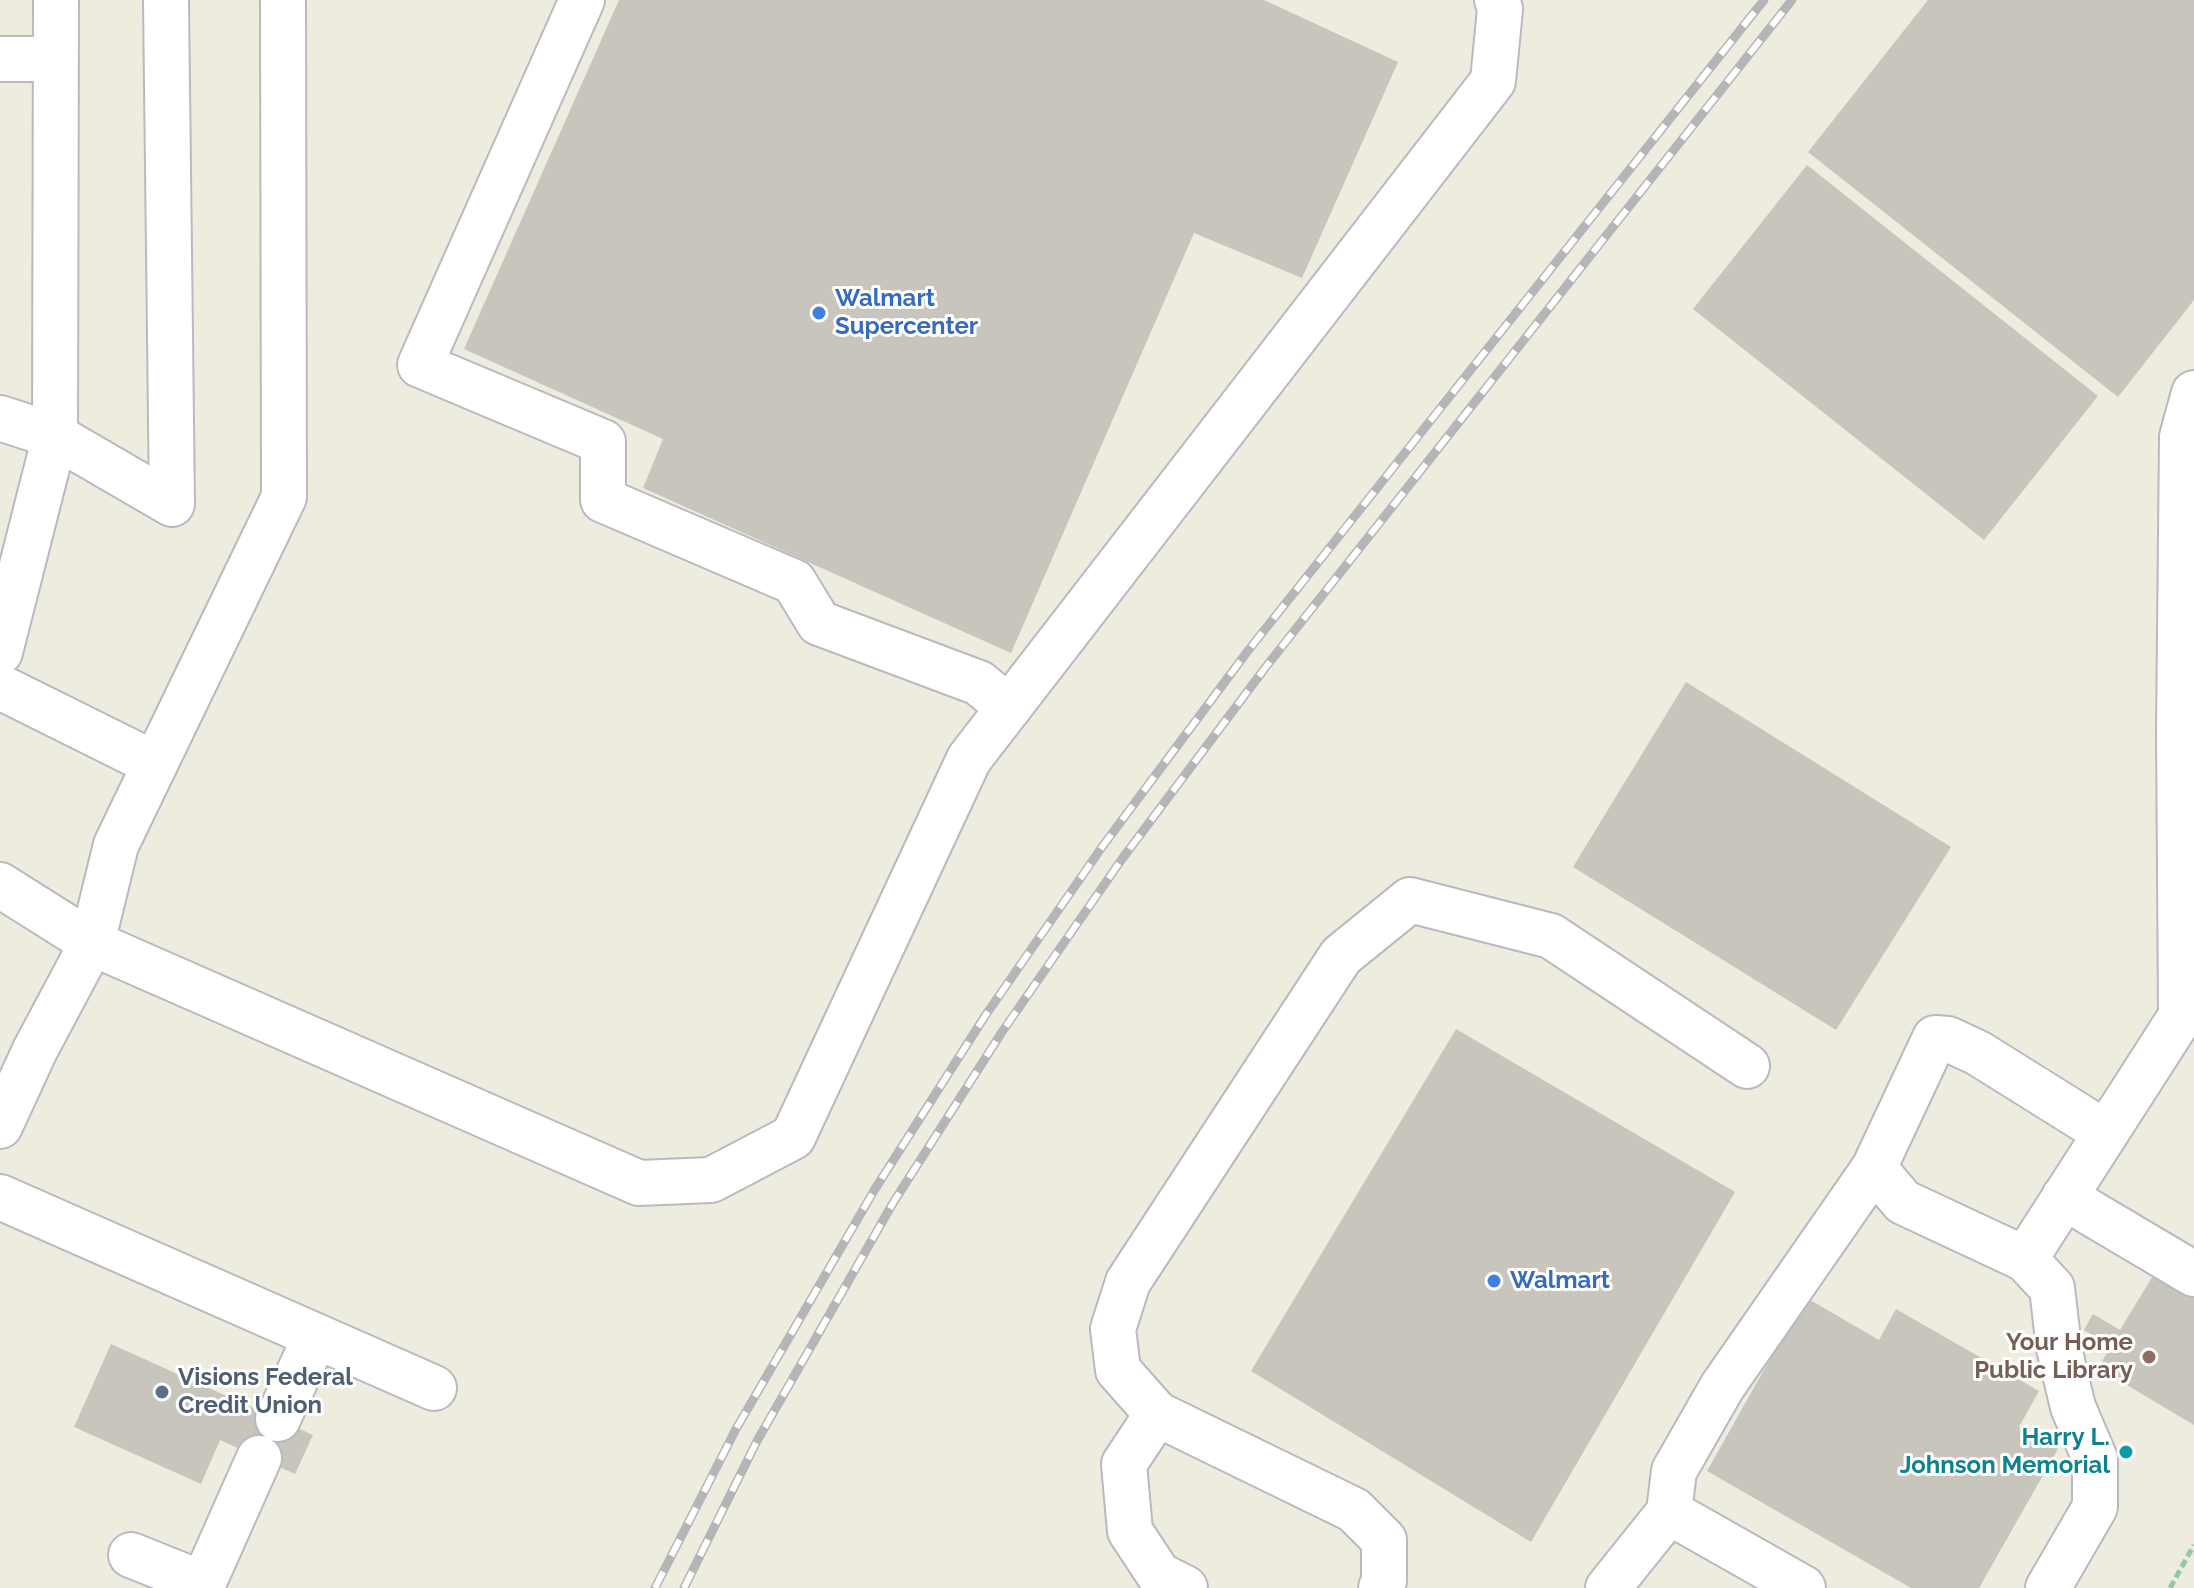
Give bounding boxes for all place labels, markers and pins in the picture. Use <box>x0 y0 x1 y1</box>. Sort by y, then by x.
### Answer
place label: Walmart Supercenter <box>835 285 978 341</box>
marker: Walmart Supercenter <box>810 304 828 322</box>
place label: Walmart <box>1510 1267 1610 1295</box>
marker: Walmart <box>1485 1272 1503 1290</box>
place label: Your Home Public Library <box>1974 1329 2133 1385</box>
marker: Your Home Public Library <box>2140 1348 2158 1366</box>
place label: Visions Federal Credit Union <box>178 1364 353 1420</box>
marker: Visions Federal Credit Union <box>153 1383 171 1401</box>
place label: Harry L. Johnson Memorial <box>1900 1424 2110 1480</box>
marker: Harry L. Johnson Memorial <box>2117 1443 2135 1461</box>

